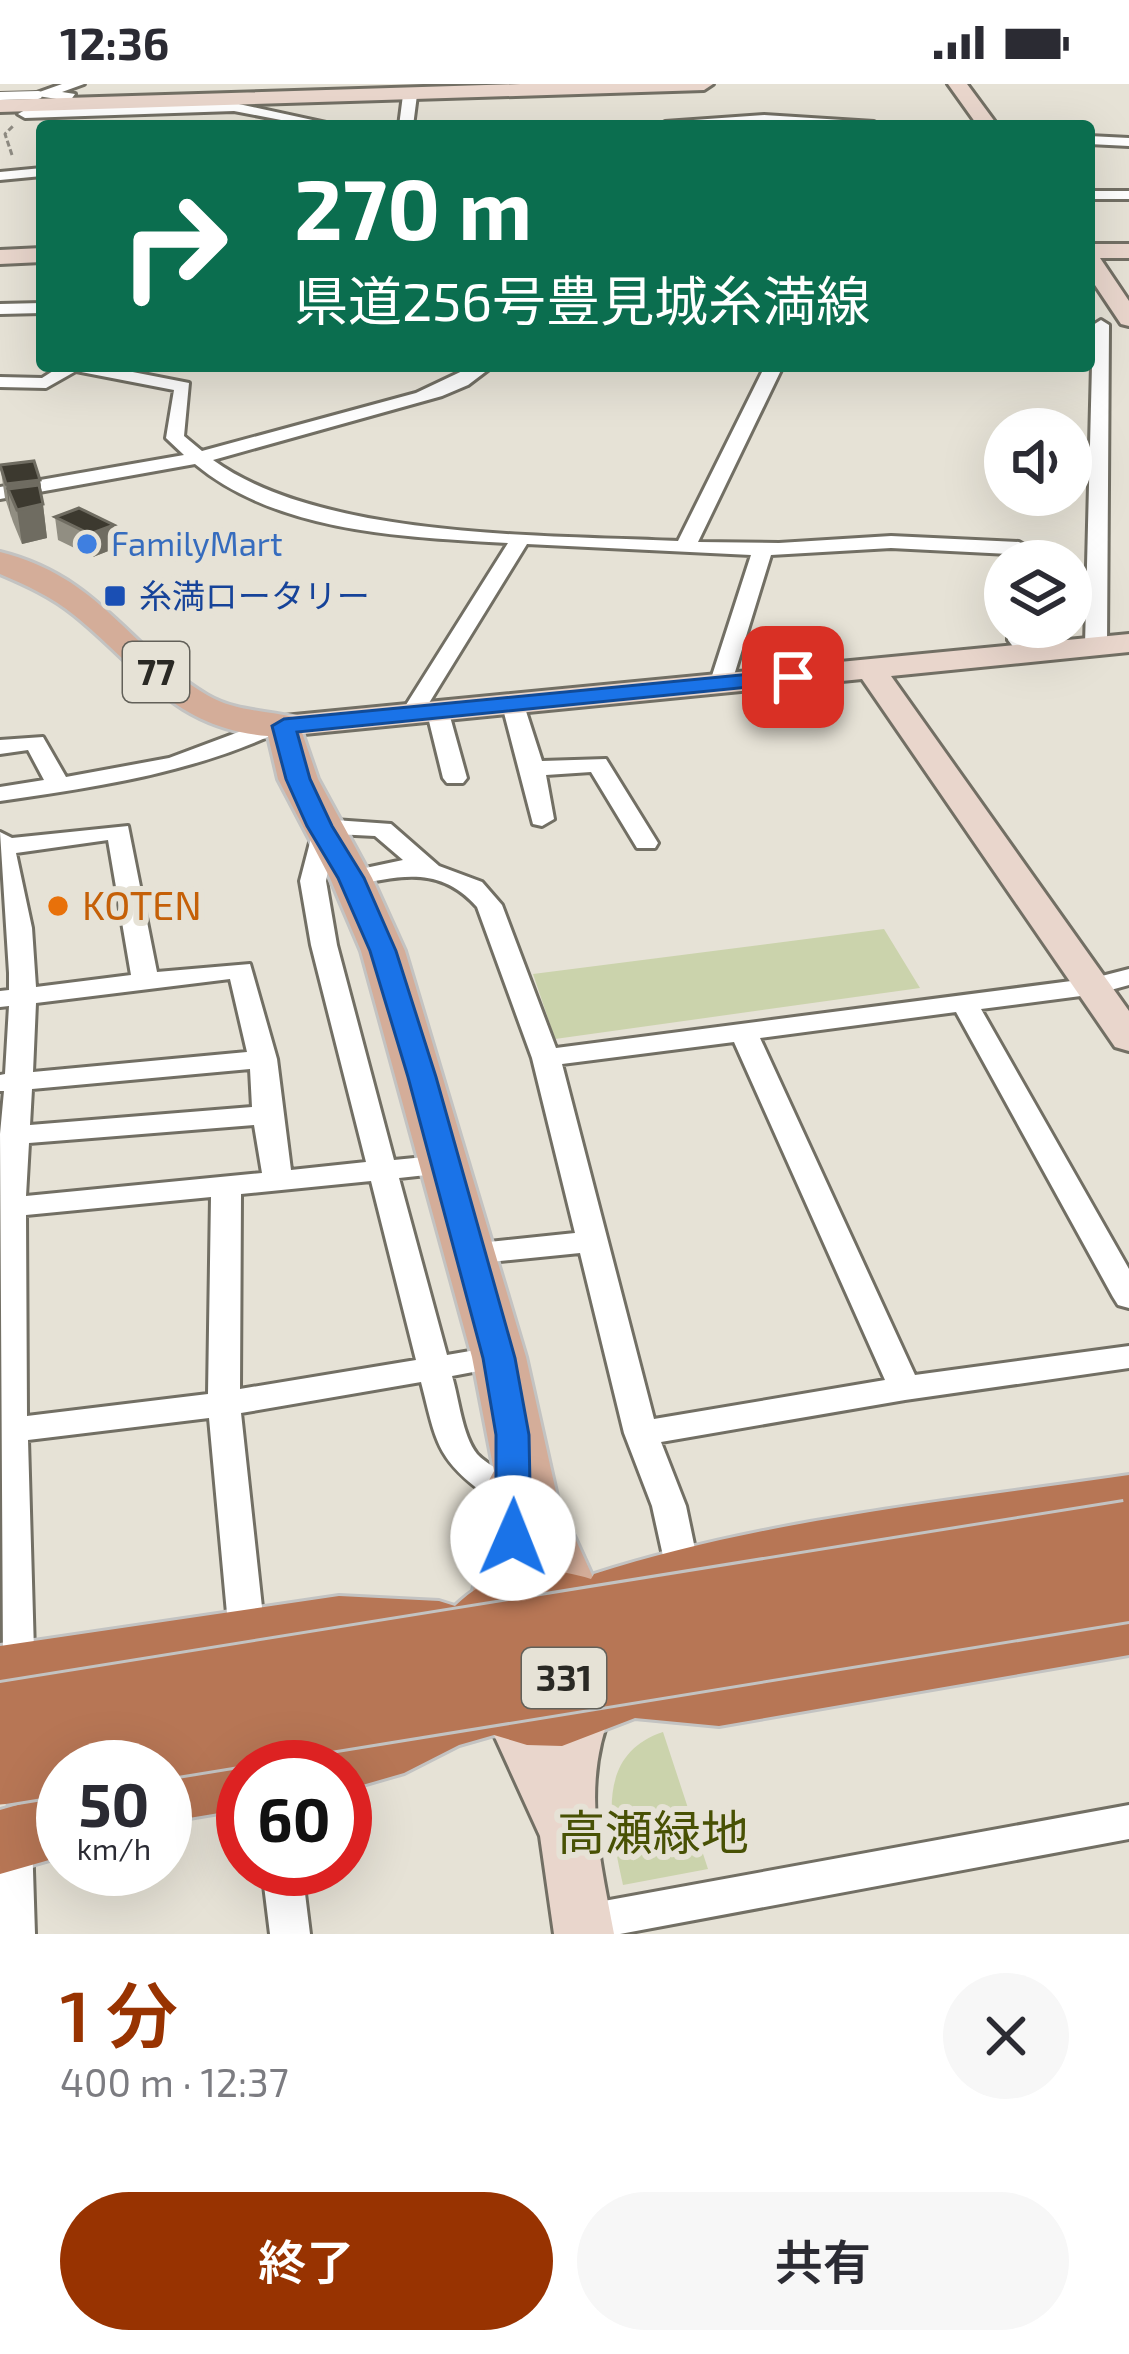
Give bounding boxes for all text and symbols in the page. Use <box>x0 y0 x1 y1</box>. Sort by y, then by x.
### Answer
text: 12:36 <box>60 15 169 69</box>
text: 270 m <box>294 156 532 257</box>
icon: right <box>96 168 252 324</box>
text: 県道256号豊見城糸満線 <box>294 267 870 332</box>
map controls <box>984 408 1092 648</box>
button: sound <box>984 408 1092 516</box>
place label: FamilyMart <box>111 523 283 563</box>
marker: FamilyMart <box>74 531 100 557</box>
button: layers <box>984 540 1092 648</box>
place label: 糸満ロータリー <box>139 575 370 615</box>
marker: 糸満ロータリー <box>102 583 128 609</box>
pin <box>742 626 844 728</box>
road number: 77 <box>123 642 189 702</box>
icon: arrive <box>760 644 826 710</box>
place label: KOTEN <box>82 881 202 928</box>
marker: KOTEN <box>45 893 71 919</box>
position arrow <box>450 1475 576 1601</box>
road number: 331 <box>522 1648 606 1708</box>
speed limit sign: 60 <box>216 1740 372 1896</box>
text: 50 <box>79 1767 149 1839</box>
park label: 高瀬緑地 <box>557 1802 749 1860</box>
text: km/h <box>77 1830 151 1866</box>
text: 1 分 <box>60 1970 178 2056</box>
button: close <box>943 1973 1069 2099</box>
text: 400 m · 12:37 <box>60 2058 289 2105</box>
button: 終了 <box>60 2192 553 2330</box>
button: 共有 <box>577 2192 1069 2330</box>

